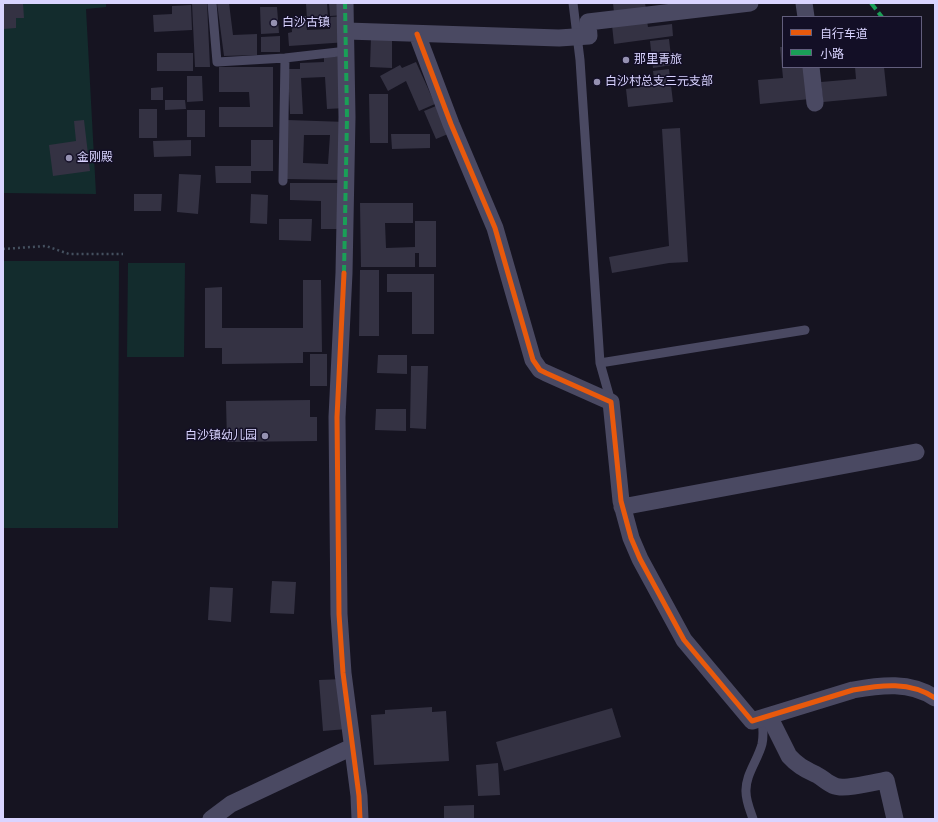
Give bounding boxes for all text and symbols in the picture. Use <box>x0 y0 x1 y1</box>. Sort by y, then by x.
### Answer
place label: 白沙古镇 <box>282 16 330 30</box>
legend <box>782 16 922 68</box>
marker: 白沙古镇 <box>269 18 279 28</box>
text: 自行车道 <box>820 27 868 41</box>
text: 小路 <box>820 47 844 61</box>
place label: 那里青旅 <box>634 53 682 67</box>
marker: 那里青旅 <box>621 55 631 65</box>
place label: 白沙村总支三元支部 <box>605 75 713 89</box>
marker: 白沙村总支三元支部 <box>592 77 602 87</box>
place label: 金刚殿 <box>77 151 113 165</box>
marker: 金刚殿 <box>64 153 74 163</box>
place label: 白沙镇幼儿园 <box>185 429 257 443</box>
marker: 白沙镇幼儿园 <box>260 431 270 441</box>

